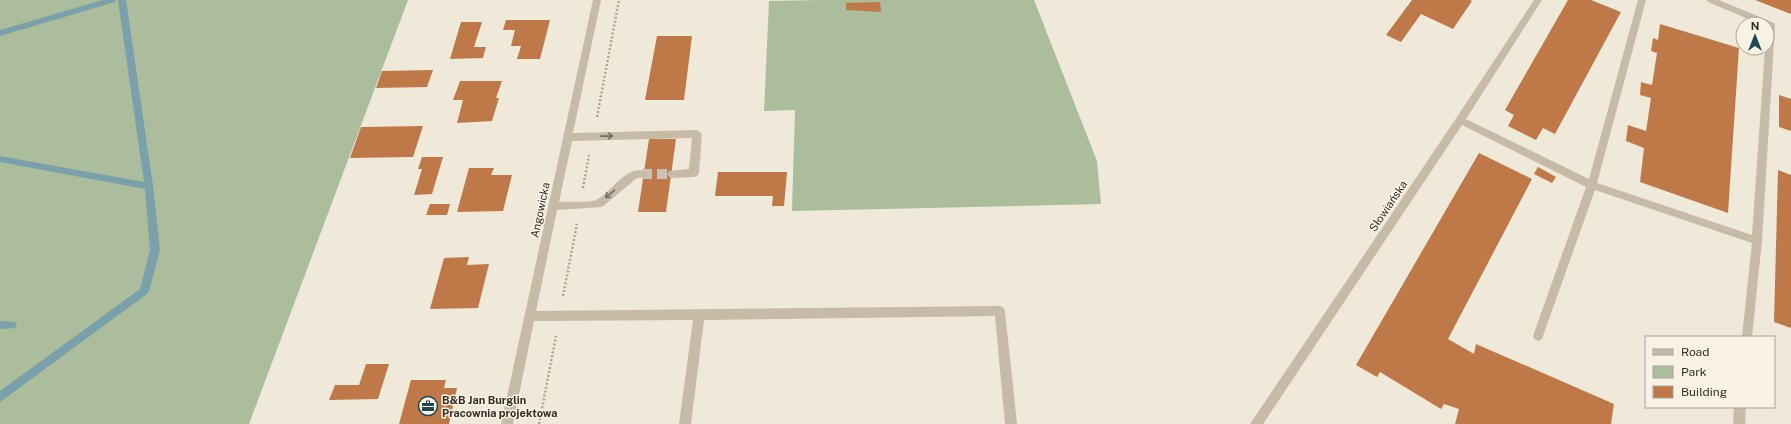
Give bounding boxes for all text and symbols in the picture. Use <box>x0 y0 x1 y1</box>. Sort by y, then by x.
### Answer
north arrow <box>1735 16 1775 56</box>
text: N <box>1751 20 1759 32</box>
one-way arrow <box>600 132 613 140</box>
street label: Słowiańska <box>1367 178 1409 234</box>
street label: Angowicka <box>528 181 552 239</box>
one-way arrow <box>605 190 616 199</box>
legend <box>1645 336 1775 408</box>
text: Road <box>1681 345 1709 359</box>
text: Park <box>1681 365 1707 379</box>
text: Building <box>1681 385 1727 399</box>
place label: B&B Jan Burglin Pracownia projektowa <box>442 394 558 419</box>
office icon: B&B Jan Burglin Pracownia projektowa <box>417 395 439 417</box>

